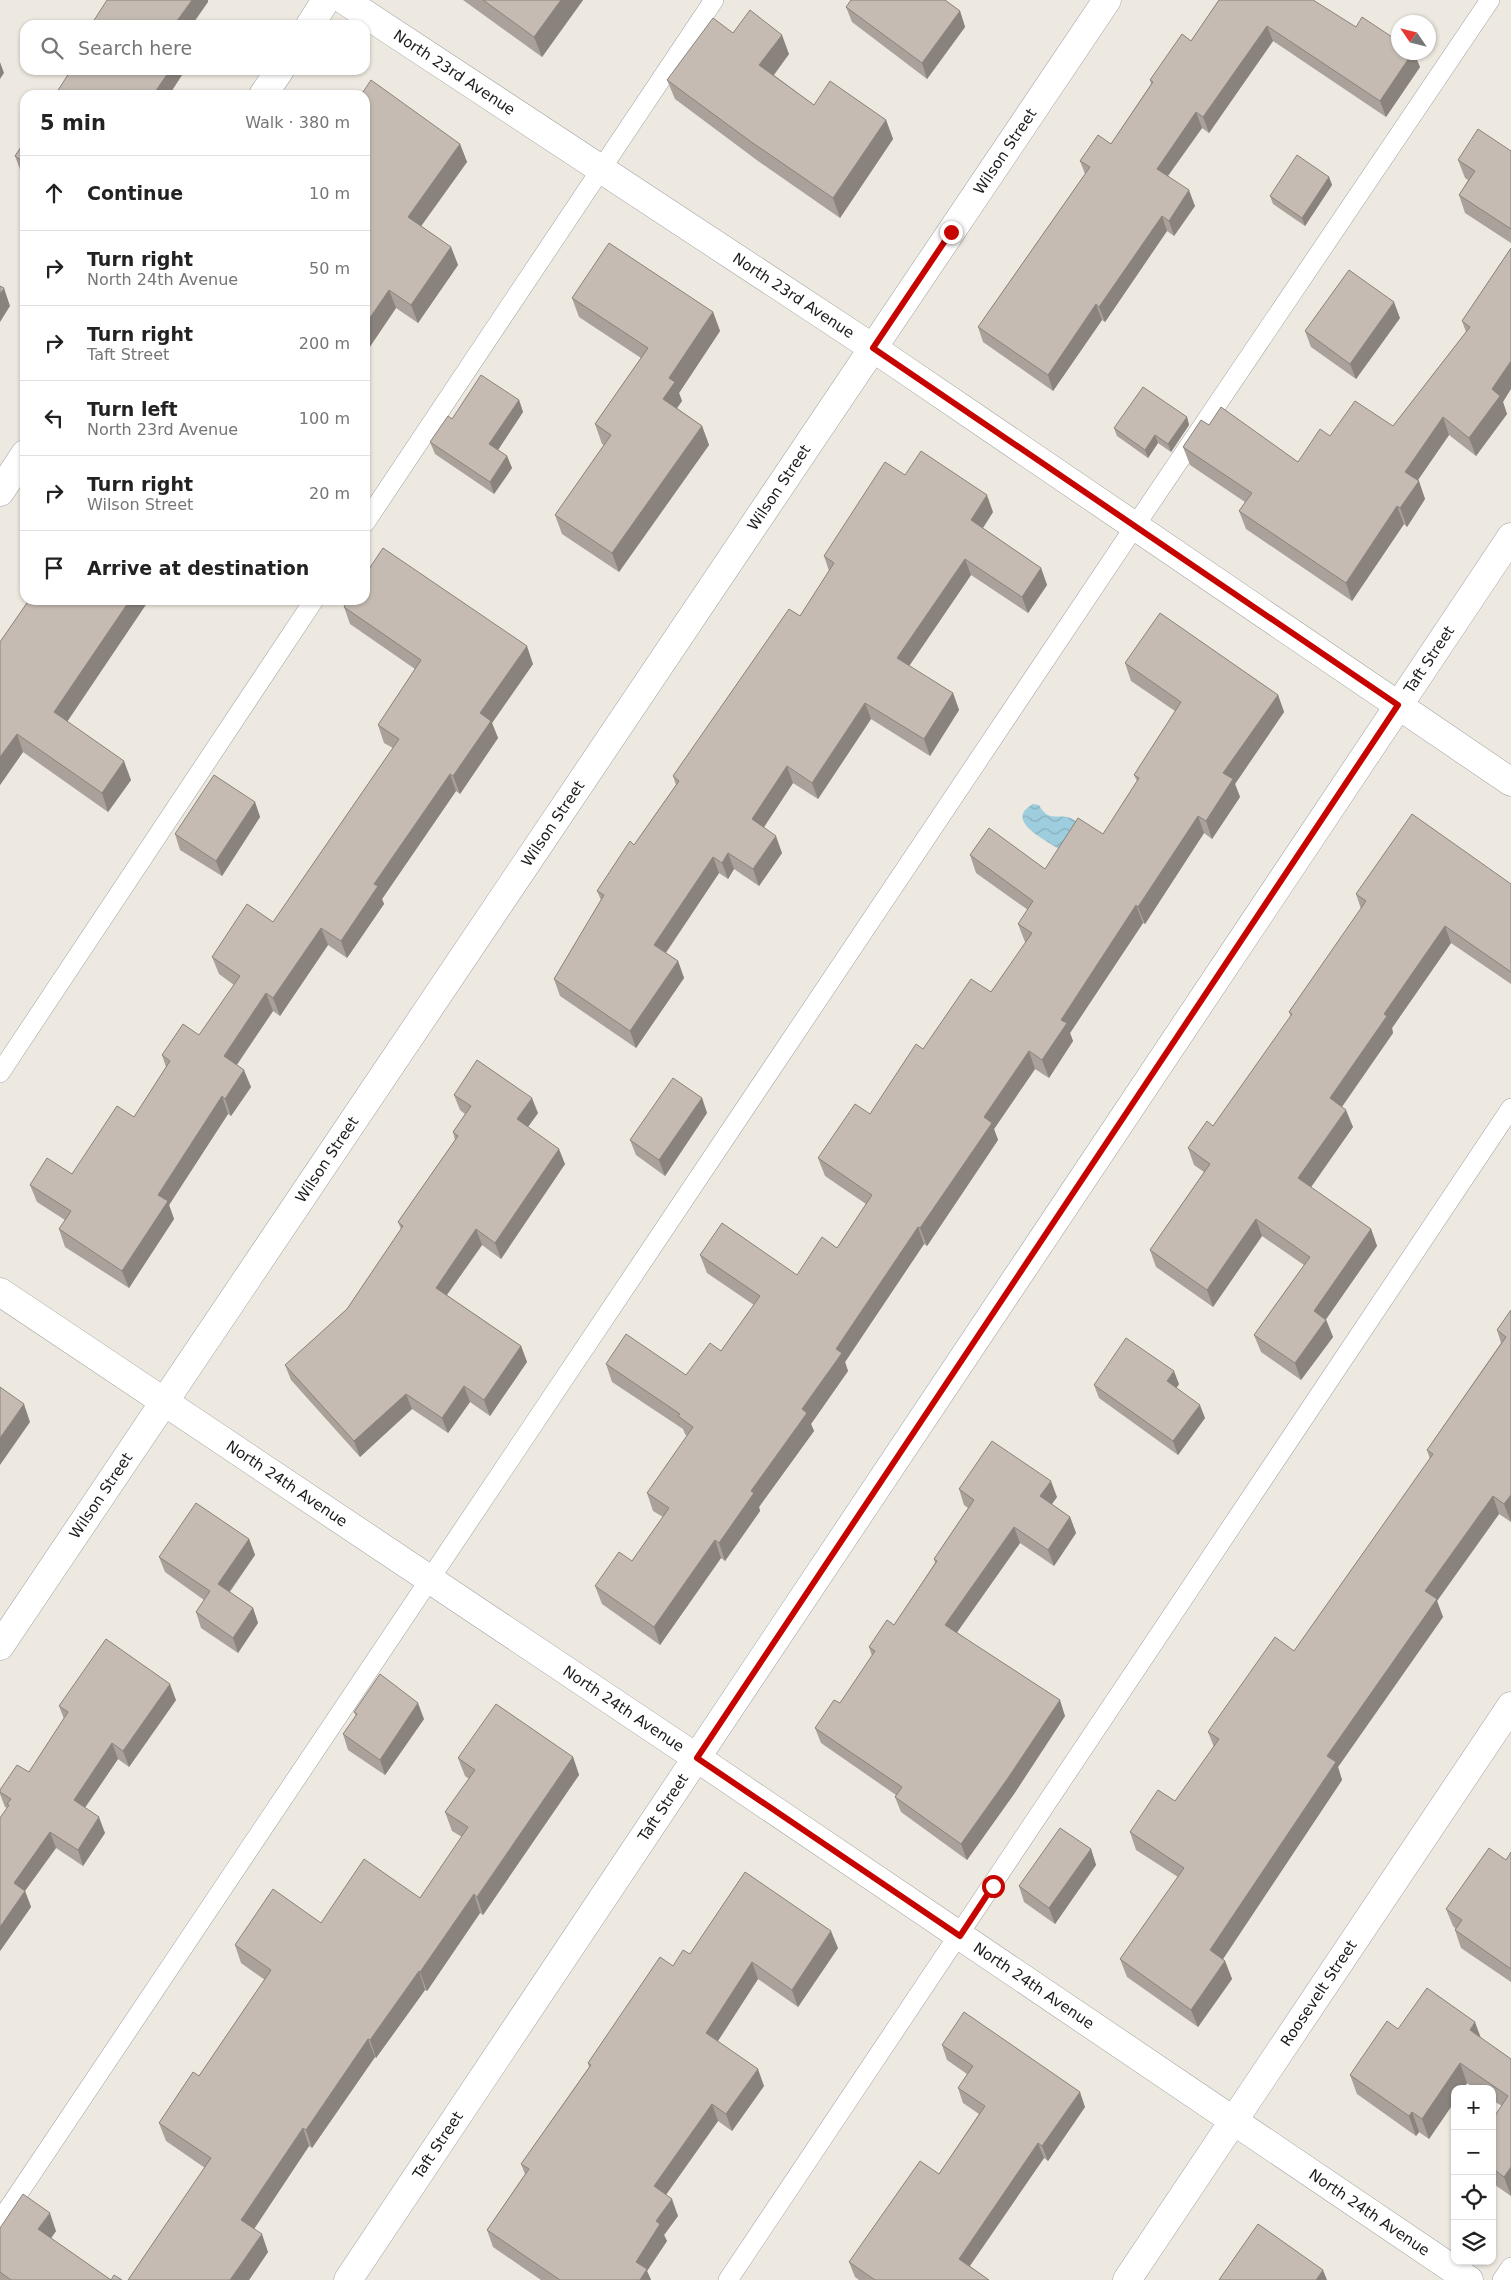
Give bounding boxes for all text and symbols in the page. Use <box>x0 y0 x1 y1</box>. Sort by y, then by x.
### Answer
north arrow <box>1391 15 1436 60</box>
search box <box>20 20 370 75</box>
street label: North 23rd Avenue <box>390 26 518 119</box>
icon: search <box>38 34 66 62</box>
text: Search here <box>78 37 192 59</box>
street label: Wilson Street <box>970 105 1040 198</box>
text: 5 min <box>40 111 106 135</box>
text: Walk · 380 m <box>245 113 350 132</box>
icon: ahead <box>40 179 68 207</box>
text: Continue <box>87 182 183 204</box>
text: 10 m <box>309 184 350 203</box>
route end <box>940 221 963 244</box>
text: Turn right <box>87 248 193 270</box>
street label: North 23rd Avenue <box>729 249 858 342</box>
icon: right <box>40 254 68 282</box>
text: 50 m <box>309 259 350 278</box>
text: North 24th Avenue <box>87 270 238 289</box>
text: Turn right <box>87 323 193 345</box>
icon: right <box>40 329 68 357</box>
text: 200 m <box>299 334 350 353</box>
text: Taft Street <box>87 345 169 364</box>
text: Turn left <box>87 398 178 420</box>
icon: left <box>40 404 68 432</box>
text: 100 m <box>299 409 350 428</box>
text: North 23rd Avenue <box>87 420 238 439</box>
street label: Wilson Street <box>744 441 814 534</box>
text: Turn right <box>87 473 193 495</box>
icon: right <box>40 479 68 507</box>
text: 20 m <box>309 484 350 503</box>
text: Wilson Street <box>87 495 193 514</box>
icon: arrive <box>40 554 68 582</box>
text: Arrive at destination <box>87 557 309 579</box>
street label: Taft Street <box>1400 622 1458 698</box>
street label: Wilson Street <box>518 777 588 870</box>
street label: Wilson Street <box>292 1113 362 1206</box>
street label: North 24th Avenue <box>223 1437 351 1531</box>
street label: Wilson Street <box>66 1449 136 1542</box>
street label: North 24th Avenue <box>560 1662 687 1756</box>
street label: Taft Street <box>634 1770 692 1845</box>
route start <box>982 1875 1005 1898</box>
street label: Roosevelt Street <box>1277 1937 1361 2050</box>
street label: North 24th Avenue <box>970 1939 1098 2033</box>
map controls <box>1451 2085 1496 2265</box>
button: + <box>1451 2085 1496 2130</box>
street label: Taft Street <box>408 2108 467 2183</box>
button: − <box>1451 2130 1496 2175</box>
street label: North 24th Avenue <box>1306 2165 1433 2260</box>
button: locate <box>1451 2175 1496 2220</box>
button: layers <box>1451 2220 1496 2265</box>

